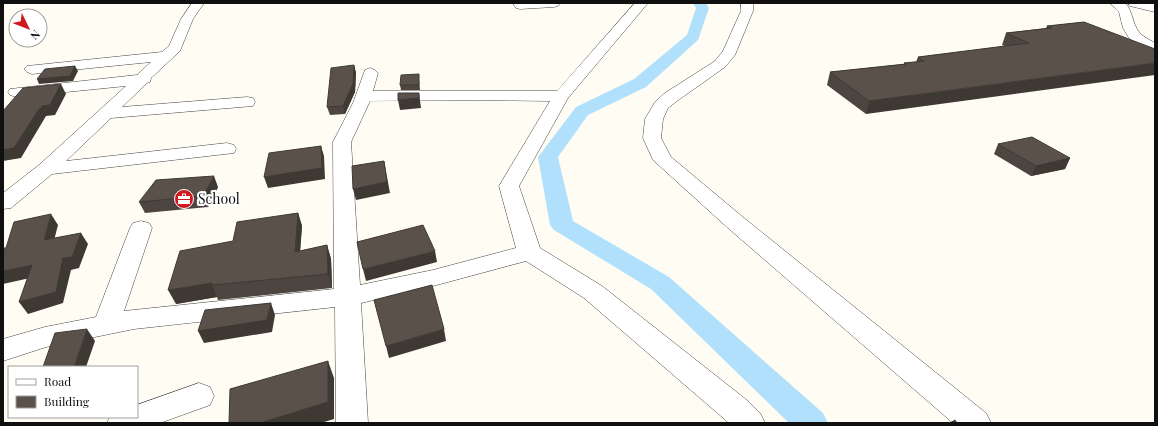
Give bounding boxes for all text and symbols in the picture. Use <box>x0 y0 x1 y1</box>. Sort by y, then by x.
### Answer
north arrow <box>8 8 48 48</box>
text: N <box>27 27 44 43</box>
office icon: School <box>173 188 195 210</box>
place label: School <box>198 189 240 208</box>
legend <box>8 366 138 418</box>
text: Road <box>44 373 71 389</box>
text: Building <box>44 393 90 409</box>

